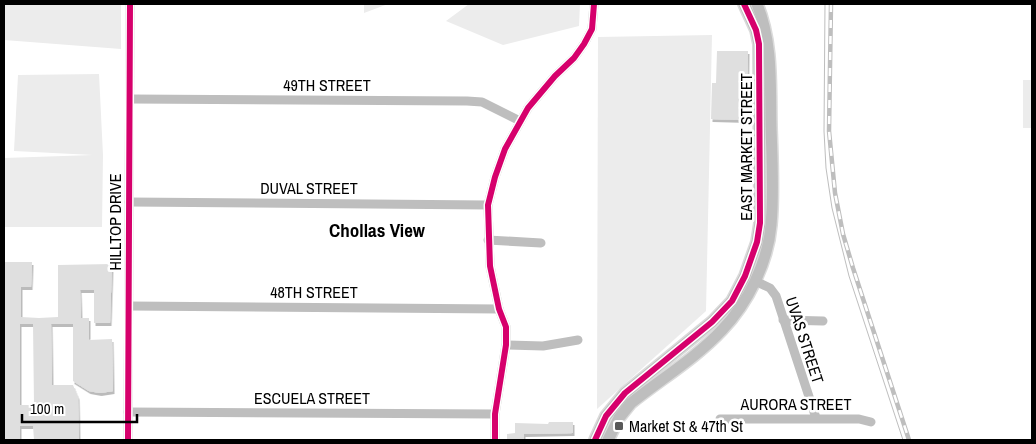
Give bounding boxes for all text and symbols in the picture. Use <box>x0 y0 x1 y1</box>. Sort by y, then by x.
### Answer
street label: EAST MARKET STREET <box>735 73 757 221</box>
street label: 49TH STREET <box>283 74 371 96</box>
street label: HILLTOP DRIVE <box>104 173 126 271</box>
street label: DUVAL STREET <box>260 177 358 199</box>
district label: Chollas View <box>329 217 426 243</box>
street label: 48TH STREET <box>270 281 358 303</box>
street label: UVAS STREET <box>781 294 829 386</box>
street label: ESCUELA STREET <box>254 387 370 409</box>
scale bar <box>22 392 138 424</box>
street label: AURORA STREET <box>740 393 851 415</box>
text: 100 m <box>30 398 64 419</box>
place label: Market St & 47th St <box>629 415 743 437</box>
marker: Market St & 47th St <box>613 420 625 432</box>

